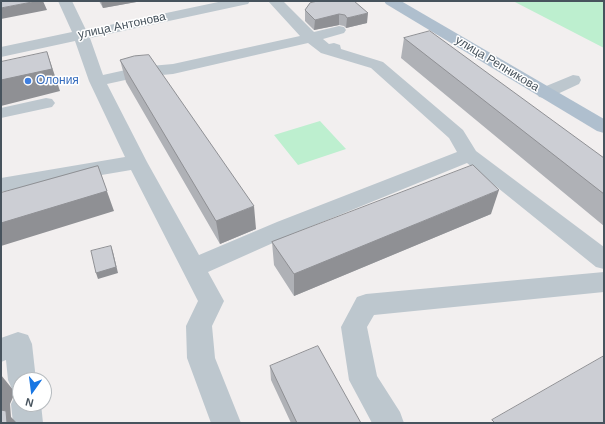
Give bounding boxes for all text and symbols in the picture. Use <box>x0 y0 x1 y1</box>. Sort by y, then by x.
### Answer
street label: улица Антонова <box>77 10 167 42</box>
street label: улица Репникова <box>452 33 542 95</box>
place label: Олония <box>36 74 79 88</box>
marker: Олония <box>23 76 33 86</box>
north arrow <box>12 372 52 412</box>
text: N <box>24 396 35 409</box>

